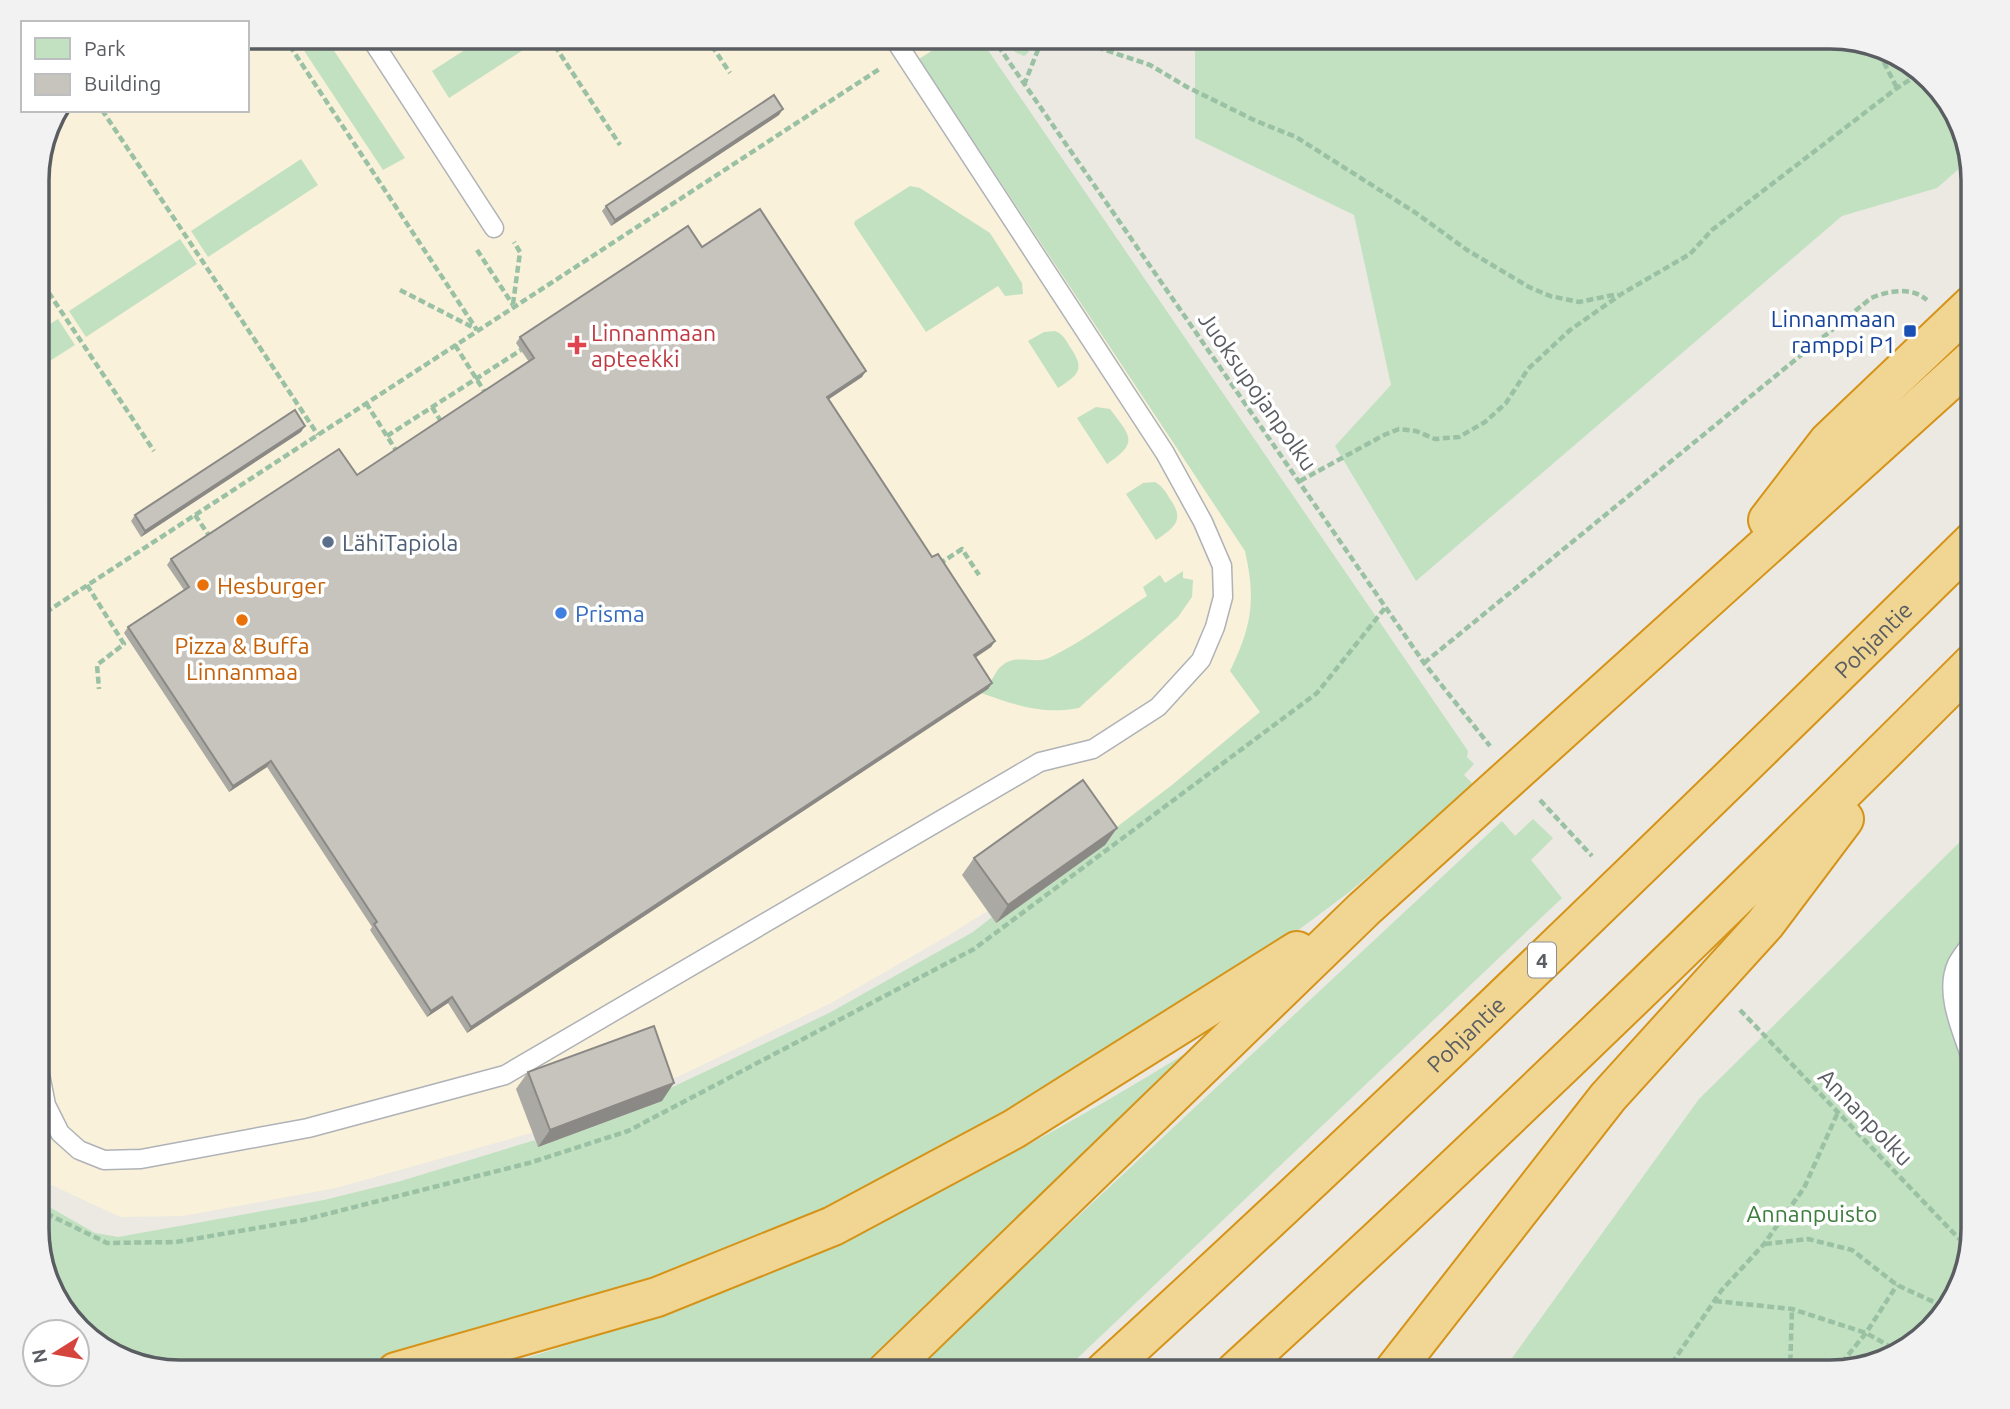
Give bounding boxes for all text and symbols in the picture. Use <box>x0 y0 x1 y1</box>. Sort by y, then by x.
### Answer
legend <box>21 21 248 112</box>
text: Park <box>84 36 126 60</box>
text: Building <box>84 71 161 95</box>
place label: Linnanmaan ramppi P1 <box>1771 306 1896 357</box>
street label: Juoksupojanpolku <box>1194 307 1322 475</box>
place label: Linnanmaan apteekki <box>591 320 716 371</box>
marker: Linnanmaan ramppi P1 <box>1902 323 1918 339</box>
marker: Linnanmaan apteekki <box>569 337 585 353</box>
place label: LähiTapiola <box>342 530 458 555</box>
marker: LähiTapiola <box>320 534 336 550</box>
place label: Hesburger <box>217 573 326 598</box>
marker: Hesburger <box>195 577 211 593</box>
street label: Pohjantie <box>1829 596 1917 683</box>
place label: Prisma <box>575 601 645 626</box>
marker: Prisma <box>553 605 569 621</box>
marker: Pizza & Buffa Linnanmaa <box>234 612 250 628</box>
place label: Pizza & Buffa Linnanmaa <box>175 633 309 684</box>
road number: 4 <box>1528 942 1556 978</box>
street label: Pohjantie <box>1422 991 1510 1077</box>
street label: Annanpolku <box>1814 1064 1918 1170</box>
park label: Annanpuisto <box>1747 1201 1877 1226</box>
north arrow <box>21 1318 91 1388</box>
text: N <box>27 1347 51 1365</box>

